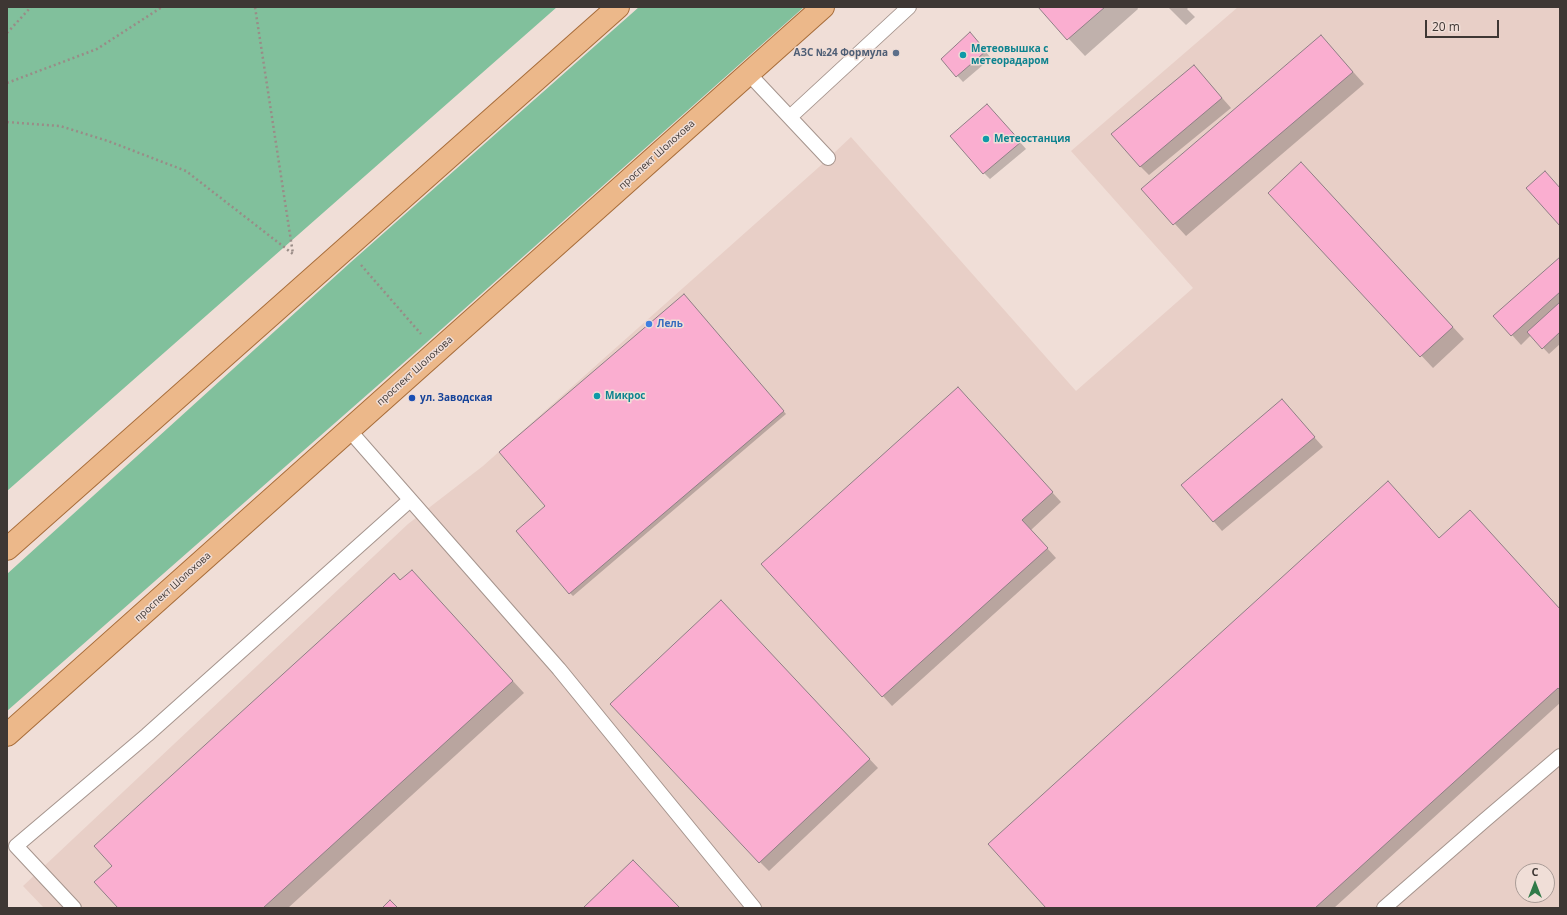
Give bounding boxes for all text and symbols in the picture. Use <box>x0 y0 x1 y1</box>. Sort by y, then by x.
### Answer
scale bar <box>1427 12 1501 38</box>
text: 20 m <box>1432 18 1460 35</box>
place label: Метеовышка с метеорадаром <box>971 43 1049 66</box>
place label: АЗС №24 Формула <box>794 47 888 59</box>
marker: АЗС №24 Формула <box>891 48 901 58</box>
marker: Метеовышка с метеорадаром <box>958 50 968 60</box>
street label: проспект Шолохова <box>617 118 697 192</box>
place label: Метеостанция <box>994 133 1070 145</box>
marker: Метеостанция <box>981 134 991 144</box>
place label: Лель <box>657 318 683 330</box>
marker: Лель <box>644 319 654 329</box>
street label: проспект Шолохова <box>375 334 455 408</box>
place label: Микрос <box>605 390 645 402</box>
marker: Микрос <box>592 391 602 401</box>
place label: ул. Заводская <box>420 392 493 404</box>
marker: ул. Заводская <box>407 393 417 403</box>
street label: проспект Шолохова <box>133 550 213 624</box>
north arrow <box>1515 863 1555 903</box>
text: С <box>1531 864 1539 879</box>

